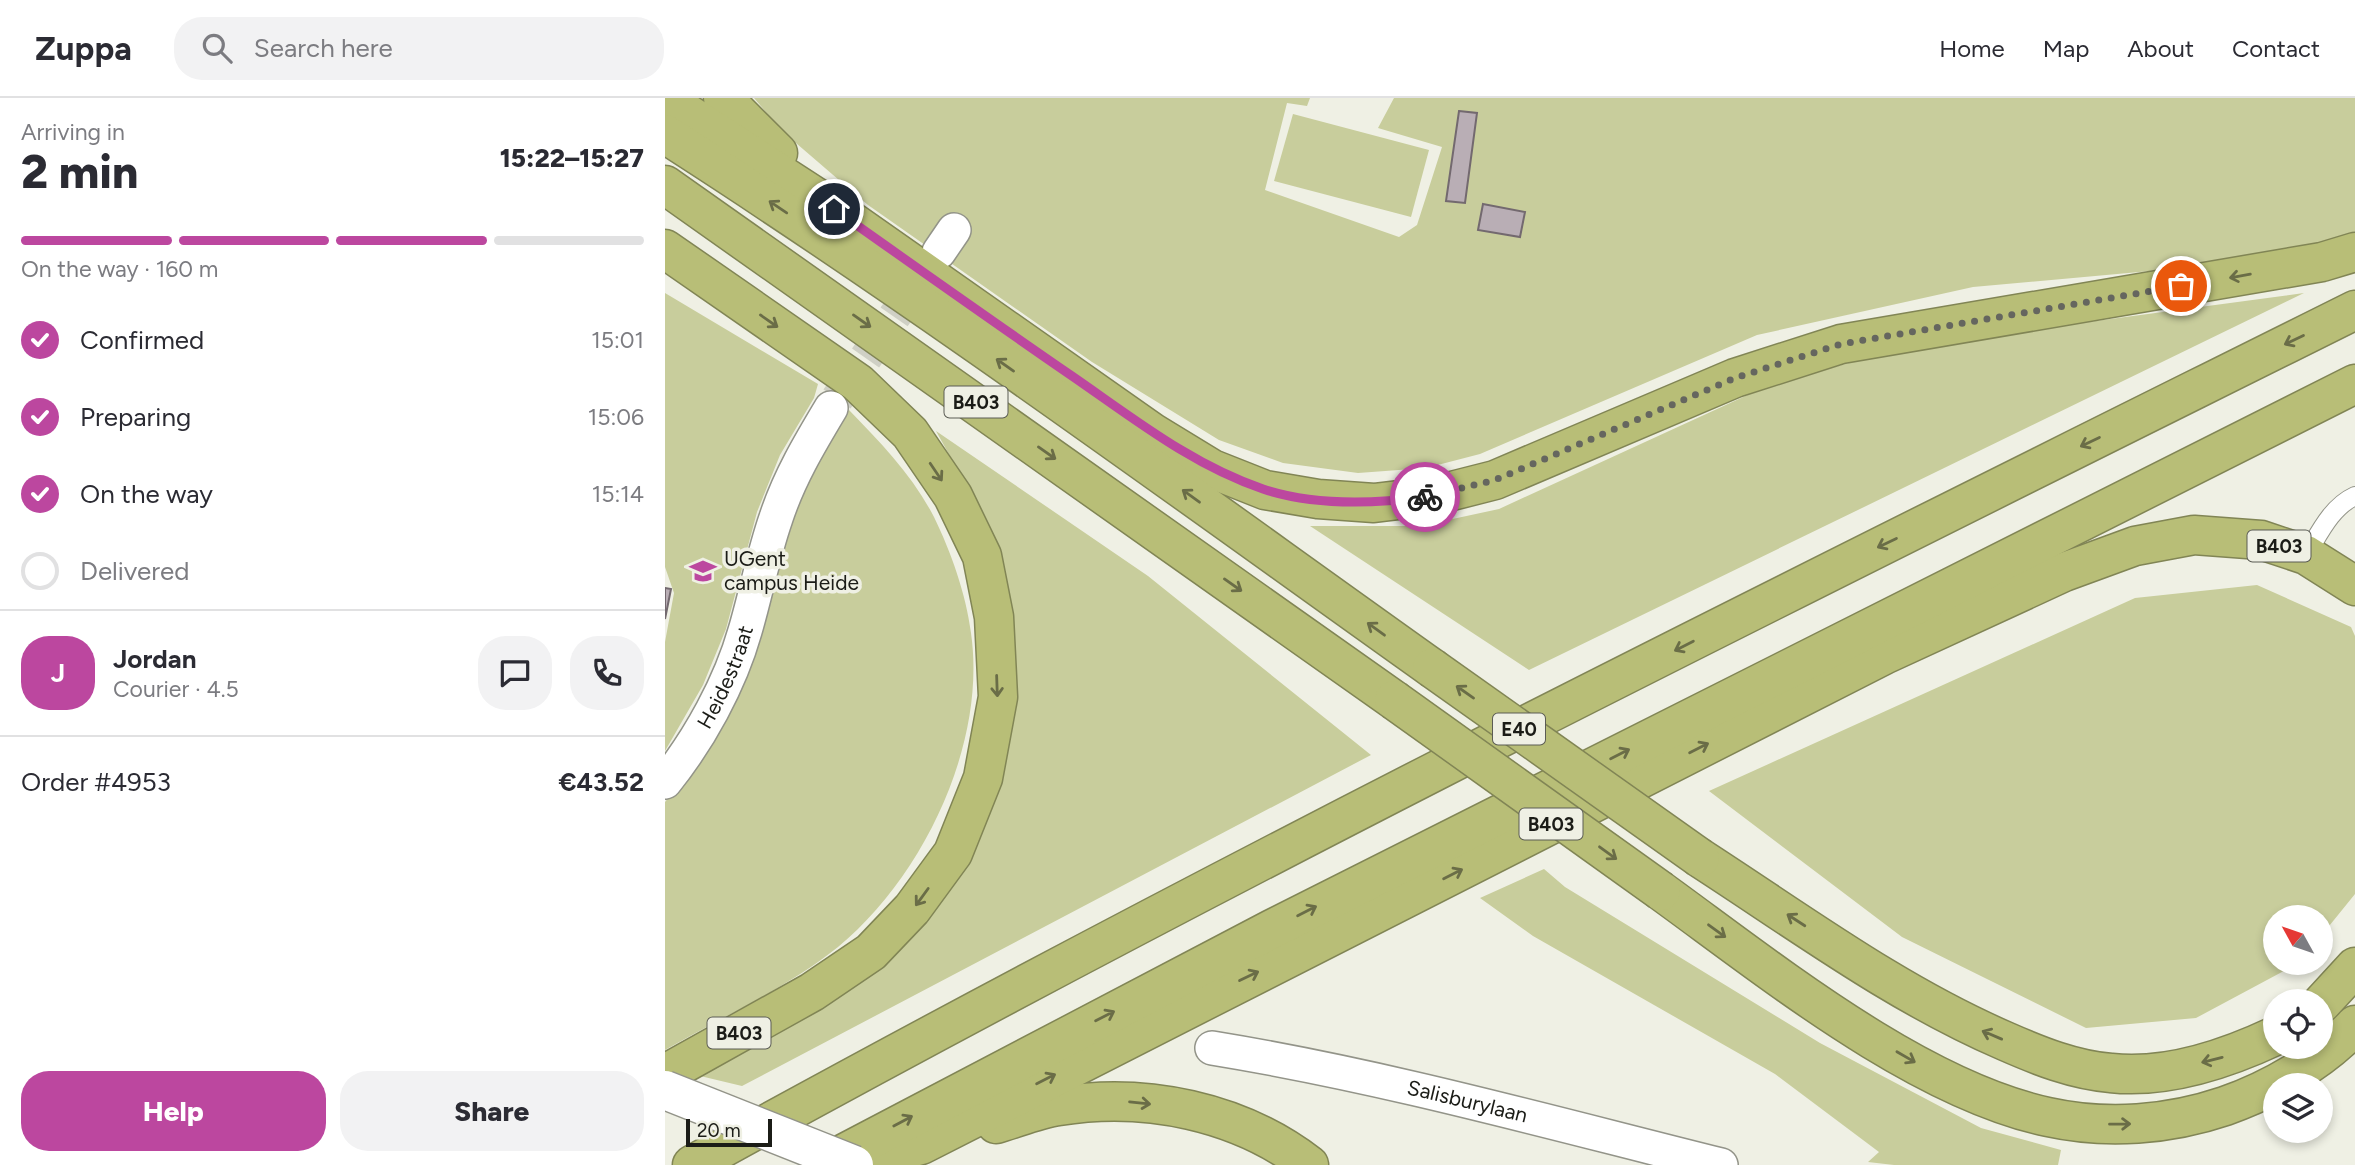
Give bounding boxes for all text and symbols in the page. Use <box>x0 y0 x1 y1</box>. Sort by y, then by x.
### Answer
search box <box>174 17 664 80</box>
text: Zuppa <box>35 29 132 68</box>
icon: search <box>198 29 236 67</box>
text: Search here <box>254 32 393 64</box>
text: Home <box>1939 34 2005 63</box>
text: Map <box>2043 34 2089 63</box>
text: About <box>2127 34 2194 63</box>
text: Contact <box>2232 34 2320 63</box>
text: Arriving in <box>21 118 125 146</box>
text: 15:22–15:27 <box>500 142 644 174</box>
text: 2 min <box>21 144 138 200</box>
pin <box>804 179 864 239</box>
icon: home <box>815 190 853 228</box>
one-way arrow <box>769 200 789 214</box>
text: On the way · 160 m <box>21 255 218 283</box>
pin <box>2151 256 2211 316</box>
icon: bag <box>2162 267 2200 305</box>
one-way arrow <box>2230 270 2252 283</box>
one-way arrow <box>759 313 778 328</box>
one-way arrow <box>852 314 871 329</box>
icon: check <box>21 321 59 359</box>
text: Confirmed <box>80 324 204 356</box>
text: 15:01 <box>591 326 644 354</box>
one-way arrow <box>2284 334 2305 348</box>
one-way arrow <box>996 358 1015 372</box>
road number: B403 <box>945 386 1007 418</box>
icon: check <box>21 398 59 436</box>
text: Preparing <box>80 401 191 433</box>
text: 15:06 <box>588 403 644 431</box>
one-way arrow <box>2080 435 2101 449</box>
one-way arrow <box>1037 446 1056 460</box>
one-way arrow <box>929 462 944 481</box>
courier <box>1390 462 1460 532</box>
icon: check <box>21 475 59 513</box>
text: On the way <box>80 478 213 510</box>
icon: bike <box>1406 478 1444 516</box>
text: 15:14 <box>592 480 644 508</box>
one-way arrow <box>1182 489 1201 503</box>
road number: B403 <box>2247 530 2311 561</box>
one-way arrow <box>1877 537 1898 551</box>
place label: UGent campus Heide <box>724 546 859 595</box>
text: Delivered <box>80 555 189 587</box>
school or university icon: UGent campus Heide <box>688 556 718 586</box>
one-way arrow <box>1223 578 1242 592</box>
one-way arrow <box>1367 621 1386 636</box>
street label: Heidestraat <box>692 622 758 733</box>
button: chat <box>478 636 552 710</box>
button: phone <box>570 636 644 710</box>
one-way arrow <box>1674 639 1695 653</box>
text: Jordan <box>113 643 196 675</box>
text: J <box>51 657 65 689</box>
one-way arrow <box>991 674 1004 697</box>
text: Courier · 4.5 <box>113 675 239 703</box>
one-way arrow <box>1456 684 1475 699</box>
road number: E40 <box>1493 714 1545 744</box>
one-way arrow <box>1688 741 1709 755</box>
one-way arrow <box>1609 747 1630 761</box>
text: Order #4953 <box>21 766 171 798</box>
text: €43.52 <box>558 766 644 798</box>
road number: B403 <box>1519 808 1582 839</box>
one-way arrow <box>1598 846 1617 861</box>
one-way arrow <box>1442 867 1463 881</box>
one-way arrow <box>914 887 929 906</box>
one-way arrow <box>1296 904 1317 918</box>
north arrow <box>2263 905 2333 975</box>
map controls <box>2263 905 2333 1143</box>
one-way arrow <box>1787 913 1806 928</box>
one-way arrow <box>1707 924 1726 939</box>
one-way arrow <box>1238 968 1259 982</box>
button: locate <box>2263 989 2333 1059</box>
one-way arrow <box>1094 1008 1115 1022</box>
road number: B403 <box>707 1018 771 1049</box>
one-way arrow <box>1982 1028 2003 1041</box>
one-way arrow <box>1895 1051 1916 1064</box>
one-way arrow <box>2201 1054 2224 1068</box>
button: Help <box>21 1071 326 1151</box>
button: Share <box>340 1071 644 1151</box>
one-way arrow <box>1036 1071 1056 1085</box>
button: layers <box>2263 1073 2333 1143</box>
street label: Salisburylaan <box>1405 1074 1530 1128</box>
one-way arrow <box>1128 1097 1151 1110</box>
one-way arrow <box>892 1114 913 1127</box>
scale bar <box>686 1116 772 1148</box>
one-way arrow <box>2108 1117 2131 1131</box>
text: 20 m <box>697 1119 741 1142</box>

